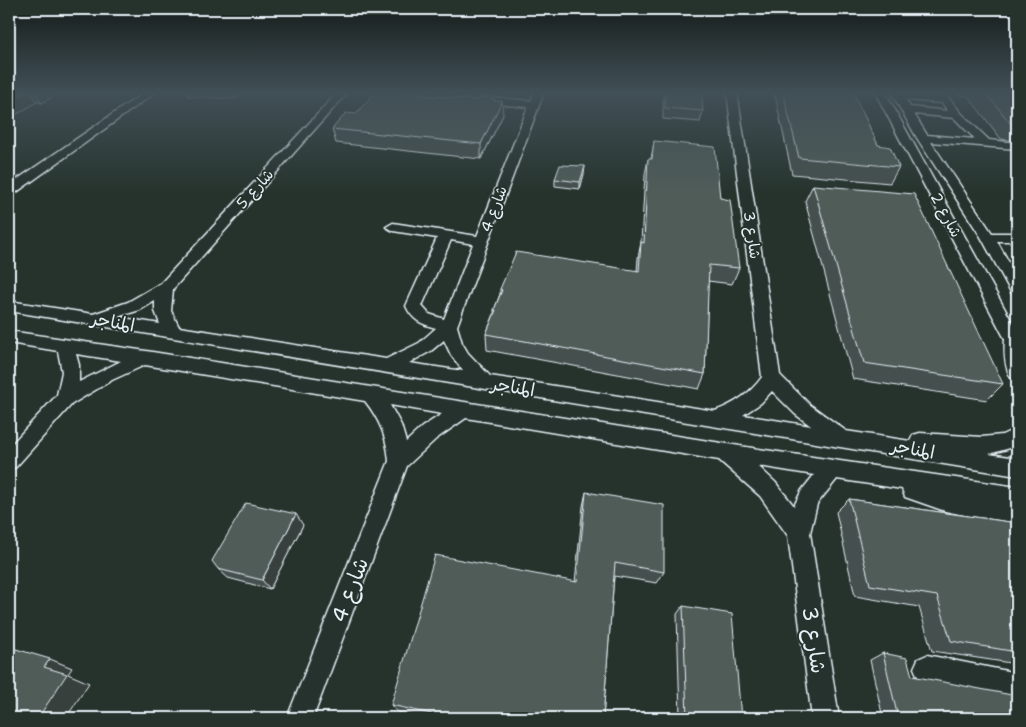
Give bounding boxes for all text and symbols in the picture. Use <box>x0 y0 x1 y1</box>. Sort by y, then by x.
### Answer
street label: شارع 5 <box>232 165 278 213</box>
street label: شارع 4 <box>476 183 512 235</box>
street label: شارع 2 <box>926 189 966 241</box>
street label: شارع 3 <box>739 210 765 260</box>
street label: المناجر <box>87 306 137 338</box>
street label: المناجر <box>487 371 537 402</box>
street label: المناجر <box>887 433 937 465</box>
street label: شارع 4 <box>325 554 376 627</box>
street label: شارع 3 <box>794 605 833 675</box>

